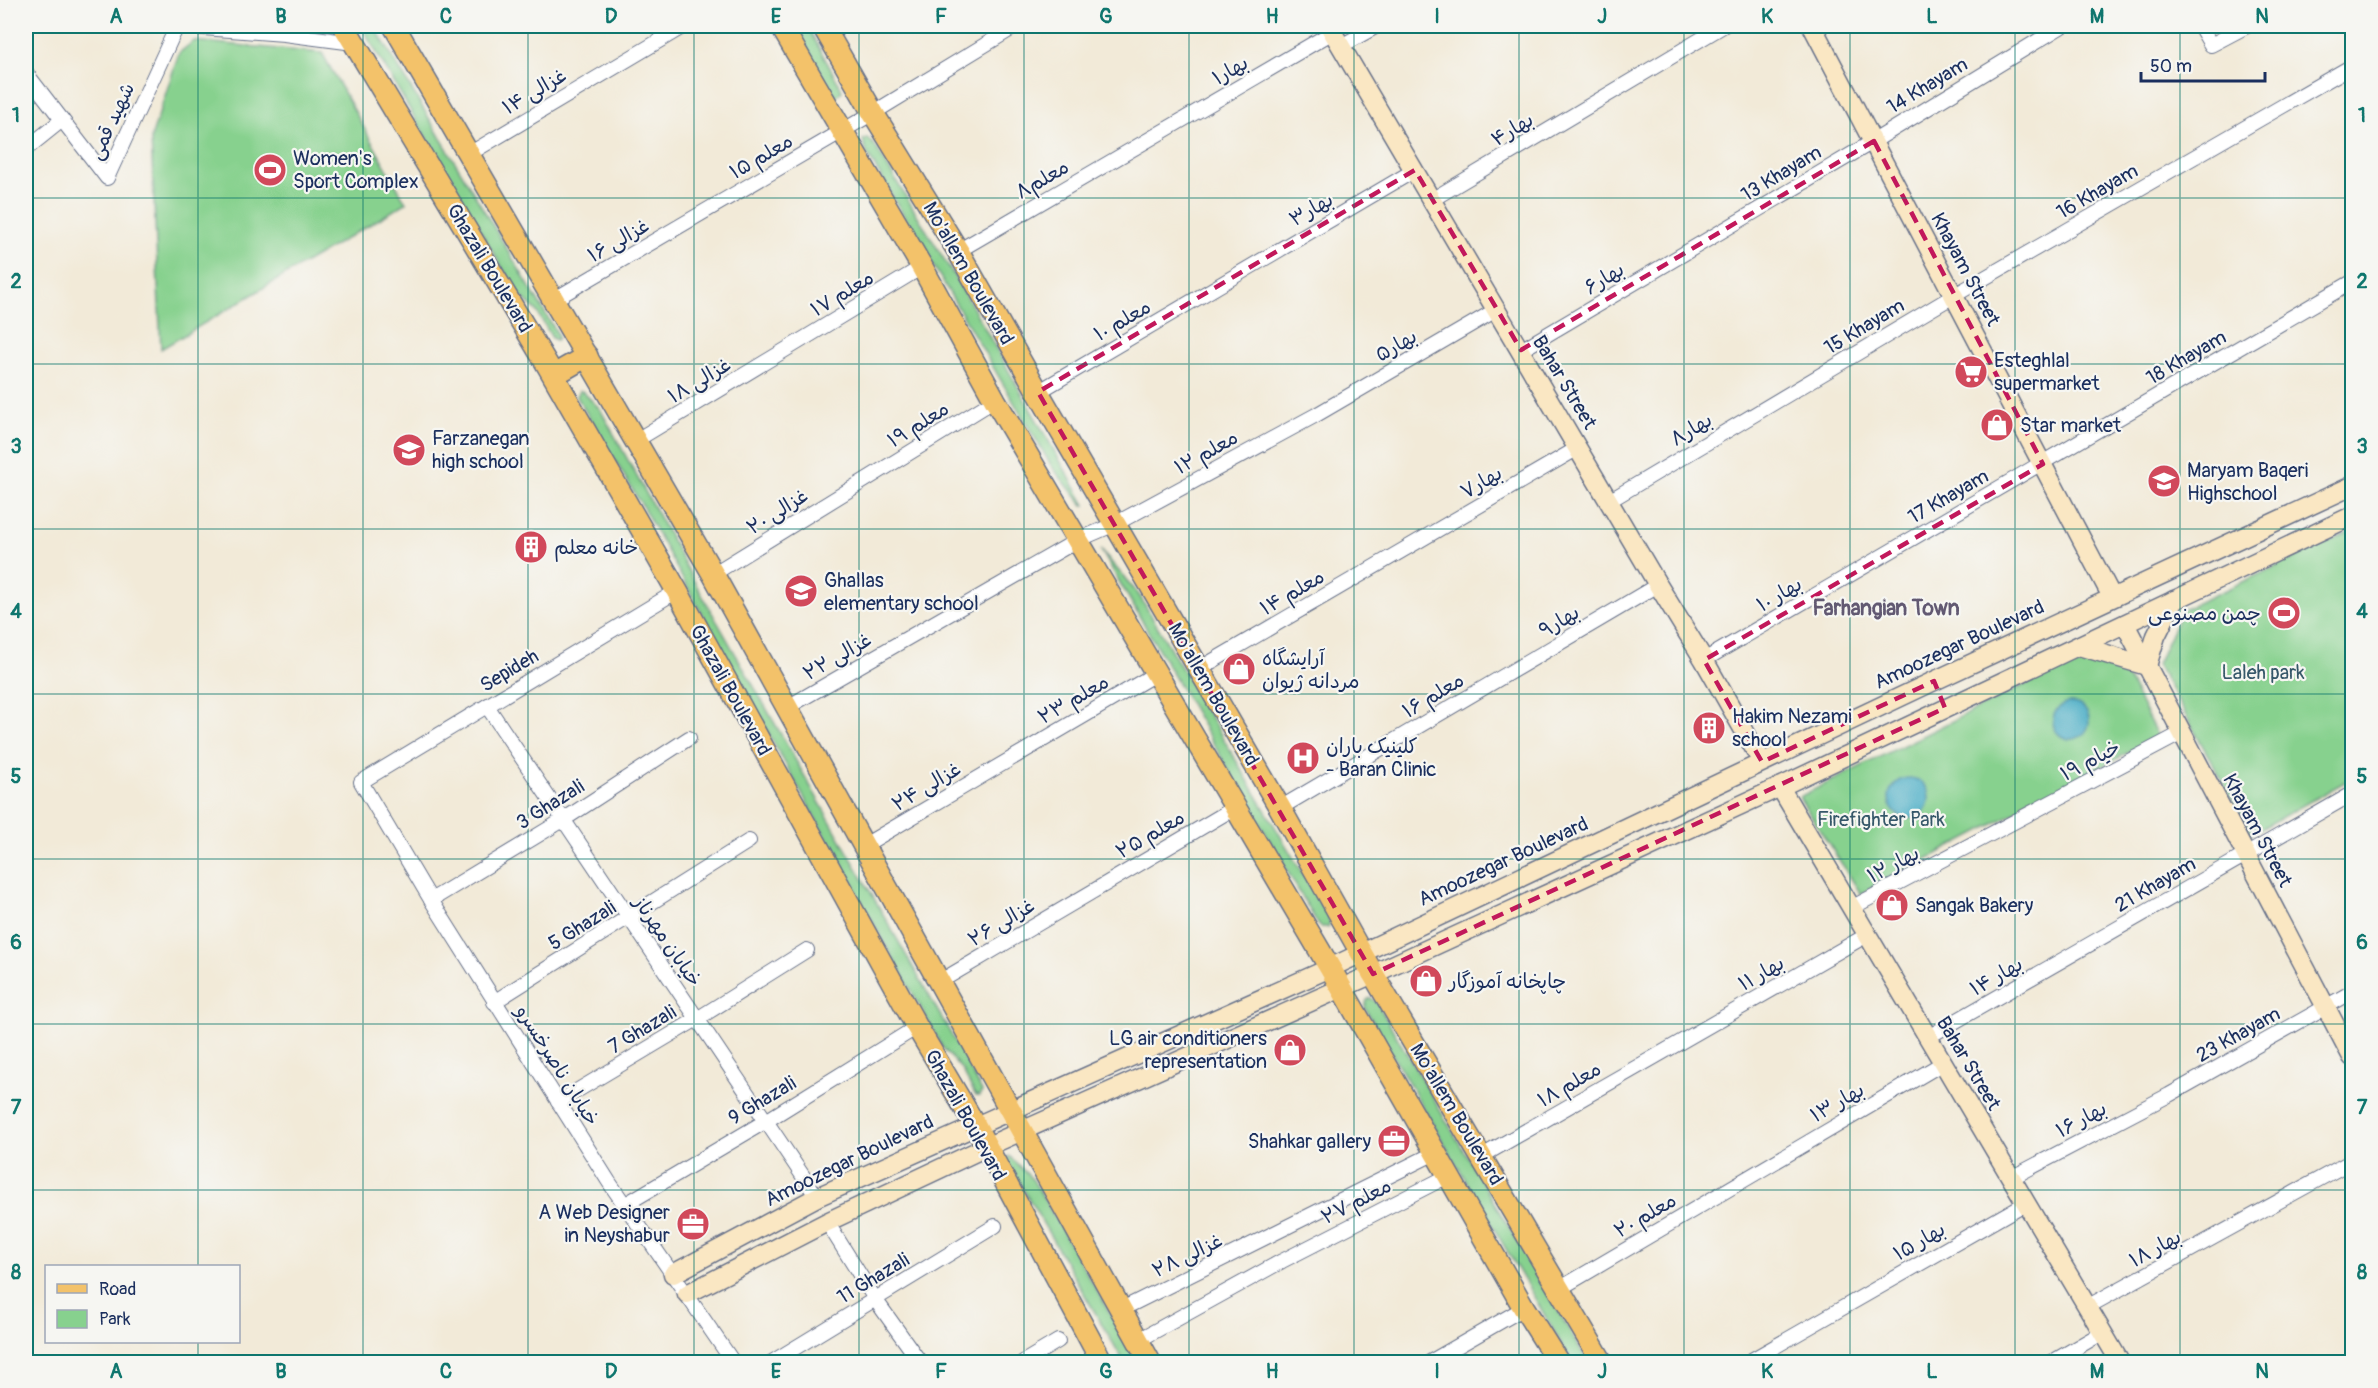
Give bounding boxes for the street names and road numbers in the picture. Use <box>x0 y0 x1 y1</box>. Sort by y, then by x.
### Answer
street label: بهار۱ <box>1208 50 1253 91</box>
street label: 14 Khayam <box>1882 52 1972 119</box>
street label: غزالی ۱۴ <box>498 63 571 120</box>
street label: شهید قمی <box>83 79 140 164</box>
street label: بهار۴ <box>1486 107 1538 152</box>
street label: معلم ۱۵ <box>725 128 799 186</box>
street label: 13 Khayam <box>1736 140 1826 207</box>
street label: معلم۸ <box>1011 154 1075 206</box>
street label: 16 Khayam <box>2052 158 2143 225</box>
street label: بهار۳ <box>1285 187 1338 232</box>
street label: Mo'allem Boulevard <box>917 197 1020 349</box>
street label: Ghazali Boulevard <box>441 199 538 337</box>
street label: Khayam Street <box>1925 208 2006 331</box>
street label: غزالی ۱۶ <box>583 213 654 268</box>
street label: بهار۶ <box>1580 257 1629 300</box>
street label: معلم ۱۷ <box>806 265 880 324</box>
street label: 15 Khayam <box>1820 293 1909 360</box>
street label: معلم ۱۰ <box>1089 294 1156 348</box>
street label: بهار۵ <box>1371 324 1422 367</box>
street label: 18 Khayam <box>2142 324 2231 390</box>
street label: Bahar Street <box>1527 331 1603 435</box>
street label: غزالی ۱۸ <box>663 352 735 409</box>
street label: معلم ۱۹ <box>883 396 955 455</box>
street label: بهار۸ <box>1666 407 1717 452</box>
street label: معلم ۱۲ <box>1170 425 1243 482</box>
street label: بهار۷ <box>1456 460 1507 504</box>
street label: 17 Khayam <box>1903 463 1993 530</box>
street label: غزالی ۲۰ <box>742 483 813 540</box>
street label: معلم ۱۴ <box>1255 564 1330 623</box>
street label: بهار ۱۰ <box>1752 571 1807 617</box>
street label: Amoozegar Boulevard <box>1870 594 2048 695</box>
street label: بهار۹ <box>1534 600 1584 643</box>
street label: Mo'allem Boulevard <box>1162 618 1265 770</box>
street label: Ghazali Boulevard <box>684 620 777 760</box>
street label: غزالی ۲۲ <box>799 627 876 686</box>
street label: Sepideh <box>475 643 543 698</box>
street label: معلم ۱۶ <box>1398 667 1470 725</box>
street label: معلم ۲۳ <box>1033 669 1114 732</box>
street label: خیام ۱۹ <box>2056 734 2125 788</box>
street label: غزالی ۲۴ <box>887 756 965 817</box>
street label: Khayam Street <box>2217 769 2298 892</box>
street label: 3 Ghazali <box>512 774 589 835</box>
street label: معلم ۲۵ <box>1111 805 1190 866</box>
street label: Amoozegar Boulevard <box>1414 811 1592 912</box>
street label: بهار ۱۲ <box>1863 840 1924 889</box>
street label: 21 Khayam <box>2110 851 2200 918</box>
street label: خیابان مهرناز <box>627 889 707 992</box>
street label: غزالی ۲۶ <box>963 893 1039 952</box>
street label: 5 Ghazali <box>544 895 621 956</box>
street label: بهار ۱۱ <box>1734 950 1789 997</box>
street label: بهار ۱۴ <box>1965 951 2027 1002</box>
street label: خیابان ناصرخسرو <box>510 999 605 1130</box>
street label: 7 Ghazali <box>604 999 681 1059</box>
street label: 23 Khayam <box>2192 1001 2285 1068</box>
street label: Bahar Street <box>1931 1012 2007 1116</box>
street label: Mo'allem Boulevard <box>1404 1039 1509 1190</box>
street label: Ghazali Boulevard <box>919 1045 1012 1185</box>
street label: معلم ۱۸ <box>1533 1056 1607 1114</box>
street label: 9 Ghazali <box>724 1070 801 1130</box>
street label: بهار ۱۳ <box>1806 1077 1869 1128</box>
street label: بهار ۱۶ <box>2051 1096 2111 1143</box>
street label: Amoozegar Boulevard <box>761 1109 938 1212</box>
street label: معلم ۲۷ <box>1317 1173 1397 1232</box>
street label: معلم ۲۰ <box>1609 1188 1682 1245</box>
street label: بهار ۱۵ <box>1889 1217 1950 1266</box>
street label: بهار ۱۸ <box>2125 1224 2186 1273</box>
street label: غزالی ۲۸ <box>1148 1228 1227 1283</box>
street label: 11 Ghazali <box>833 1247 914 1310</box>

